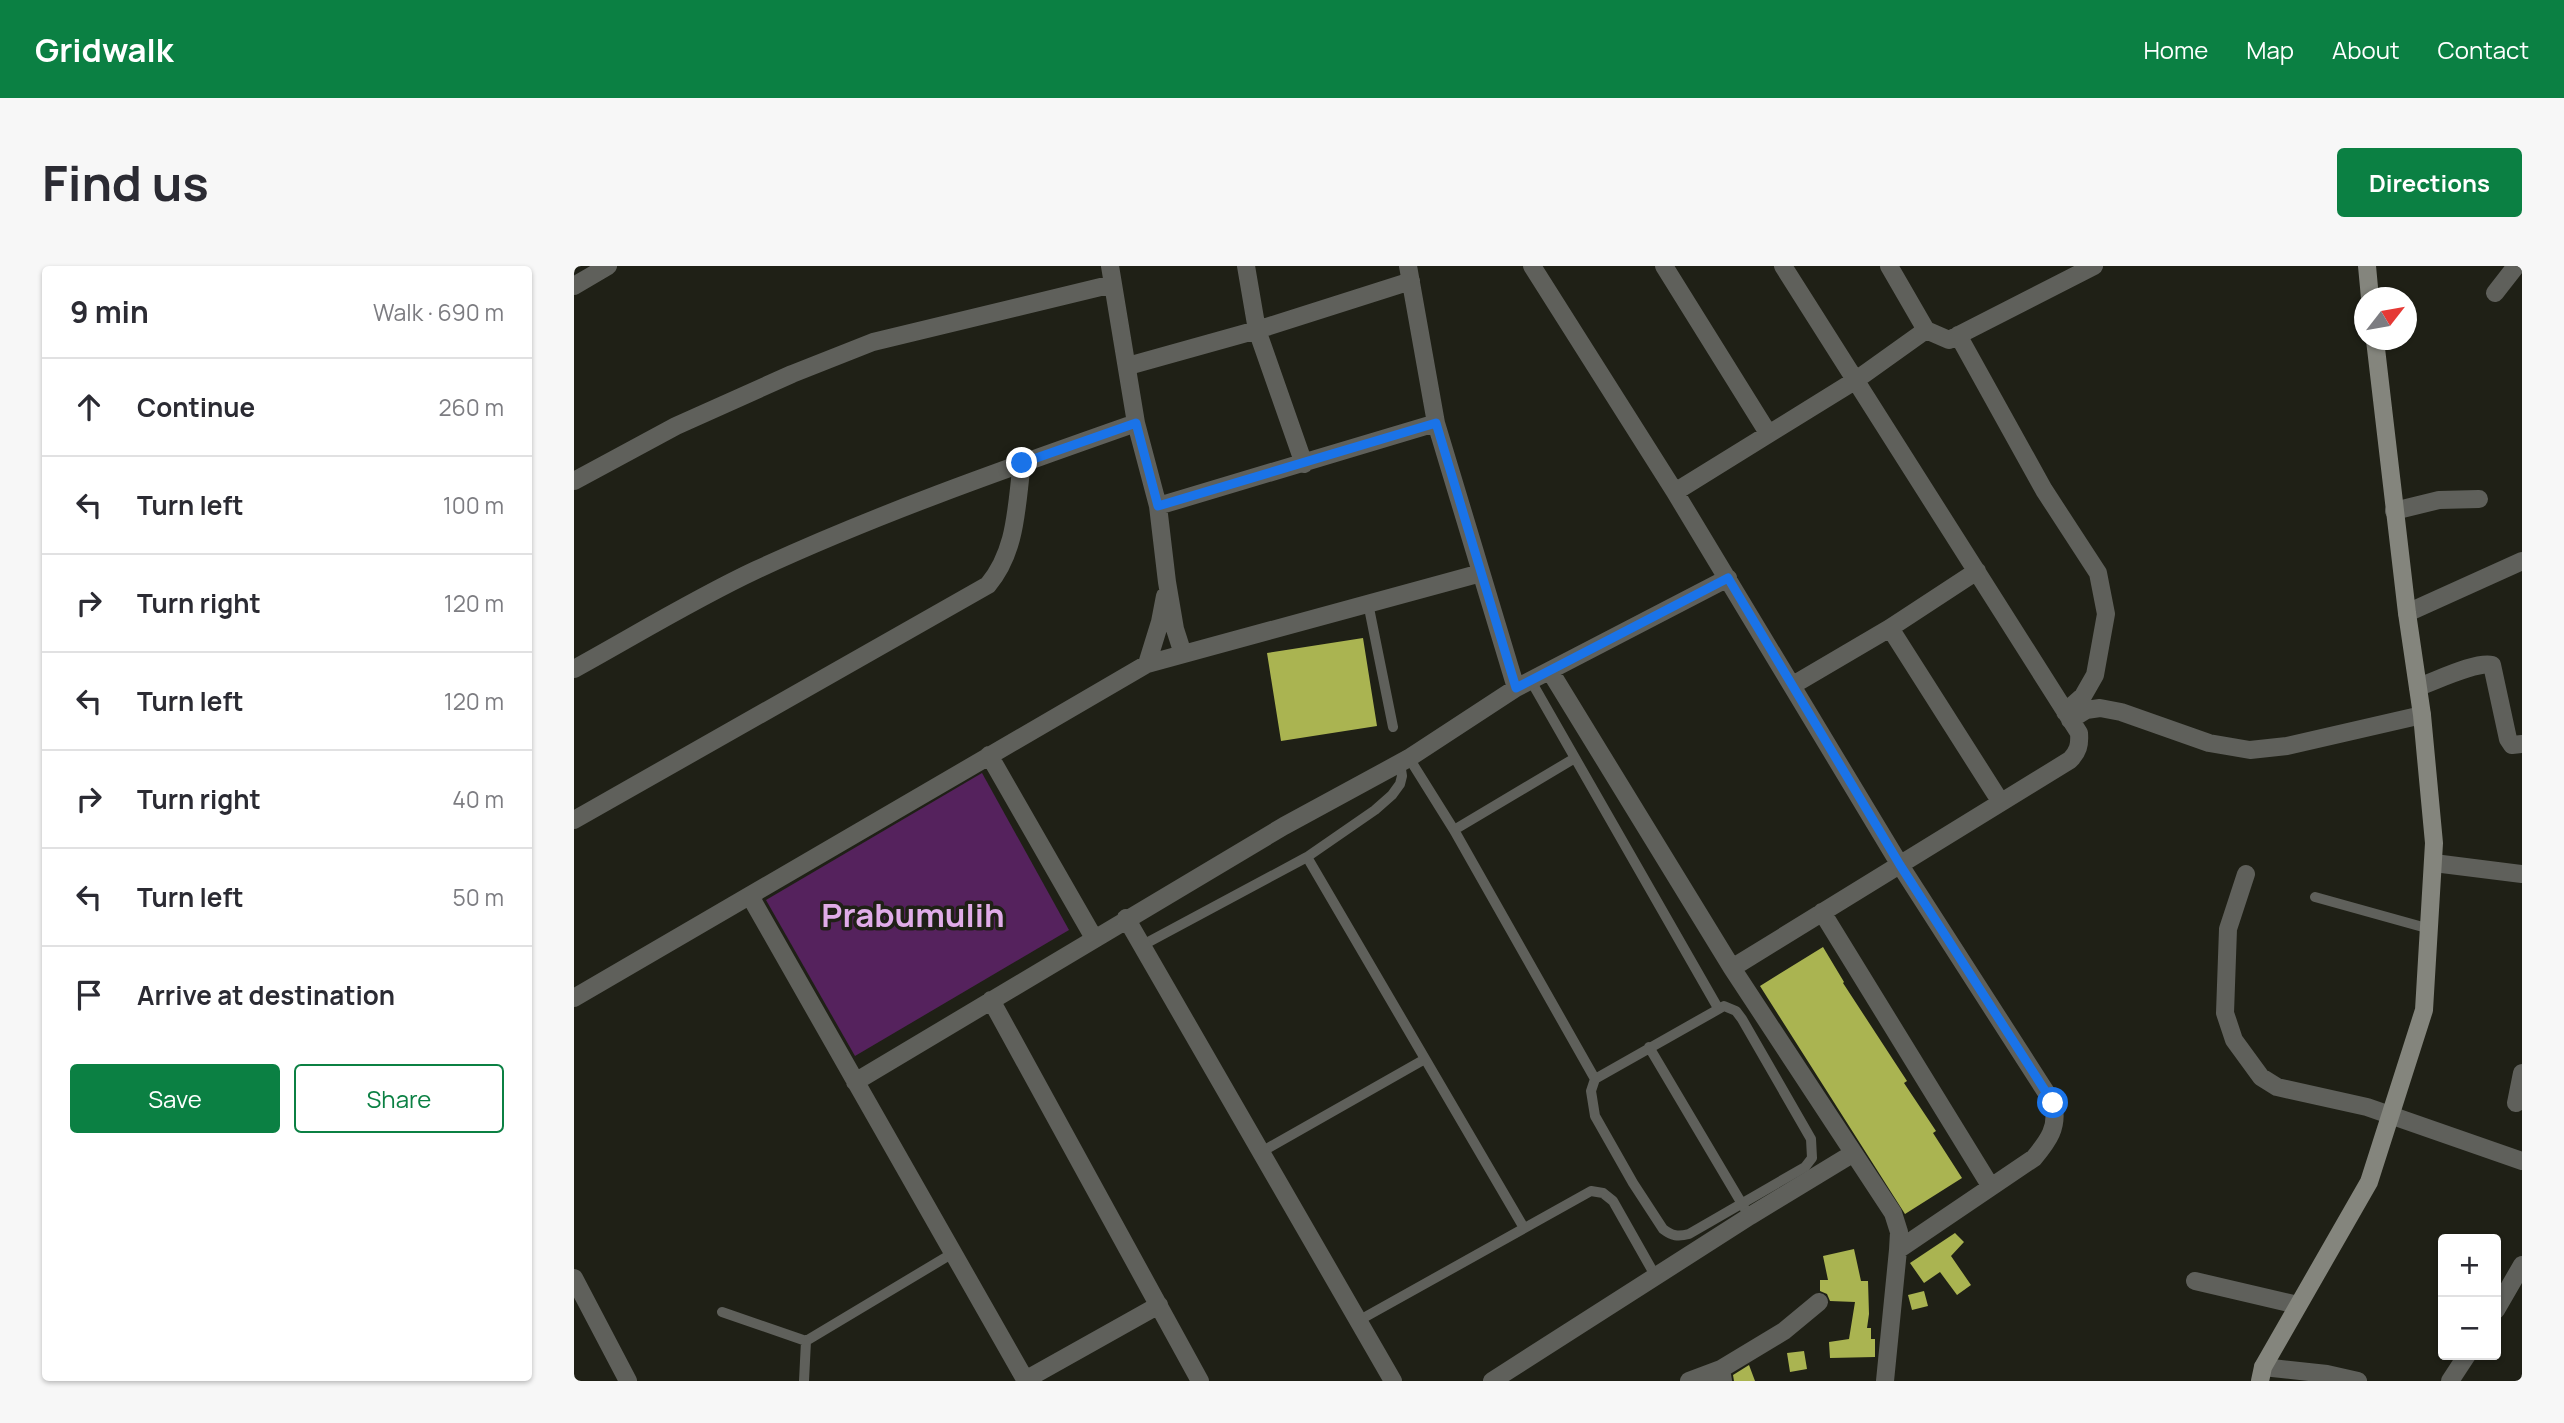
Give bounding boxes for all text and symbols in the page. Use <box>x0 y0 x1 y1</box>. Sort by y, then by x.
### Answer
text: Gridwalk <box>35 27 173 72</box>
text: Home <box>2143 33 2208 66</box>
text: Map <box>2246 33 2294 66</box>
text: About <box>2332 33 2400 66</box>
text: Contact <box>2438 33 2529 66</box>
button: Directions <box>2337 148 2522 217</box>
text: Find us <box>42 149 209 216</box>
north arrow <box>2354 287 2417 350</box>
text: 9 min <box>70 291 149 332</box>
text: Walk · 690 m <box>373 296 504 328</box>
icon: ahead <box>70 388 108 426</box>
text: Continue <box>137 389 255 425</box>
text: 260 m <box>438 391 504 423</box>
route end <box>1006 447 1037 478</box>
icon: left <box>70 486 108 524</box>
text: Turn left <box>137 487 244 523</box>
text: 100 m <box>443 489 504 521</box>
icon: right <box>70 584 108 622</box>
text: Turn right <box>137 585 261 621</box>
text: 120 m <box>444 587 504 619</box>
icon: left <box>70 682 108 720</box>
text: Turn left <box>137 683 244 719</box>
text: 120 m <box>444 685 504 717</box>
icon: right <box>70 780 108 818</box>
text: Turn right <box>137 781 261 817</box>
text: 40 m <box>452 783 504 815</box>
icon: left <box>70 878 108 916</box>
text: Turn left <box>137 879 244 915</box>
text: 50 m <box>453 881 504 913</box>
district label: Prabumulih <box>821 892 1005 937</box>
icon: arrive <box>70 976 108 1014</box>
text: Arrive at destination <box>137 977 395 1013</box>
button: Save <box>70 1064 280 1133</box>
button: Share <box>294 1064 504 1133</box>
route start <box>2037 1087 2068 1118</box>
map controls <box>2438 1234 2501 1360</box>
button: + <box>2438 1234 2501 1297</box>
button: − <box>2438 1297 2501 1360</box>

